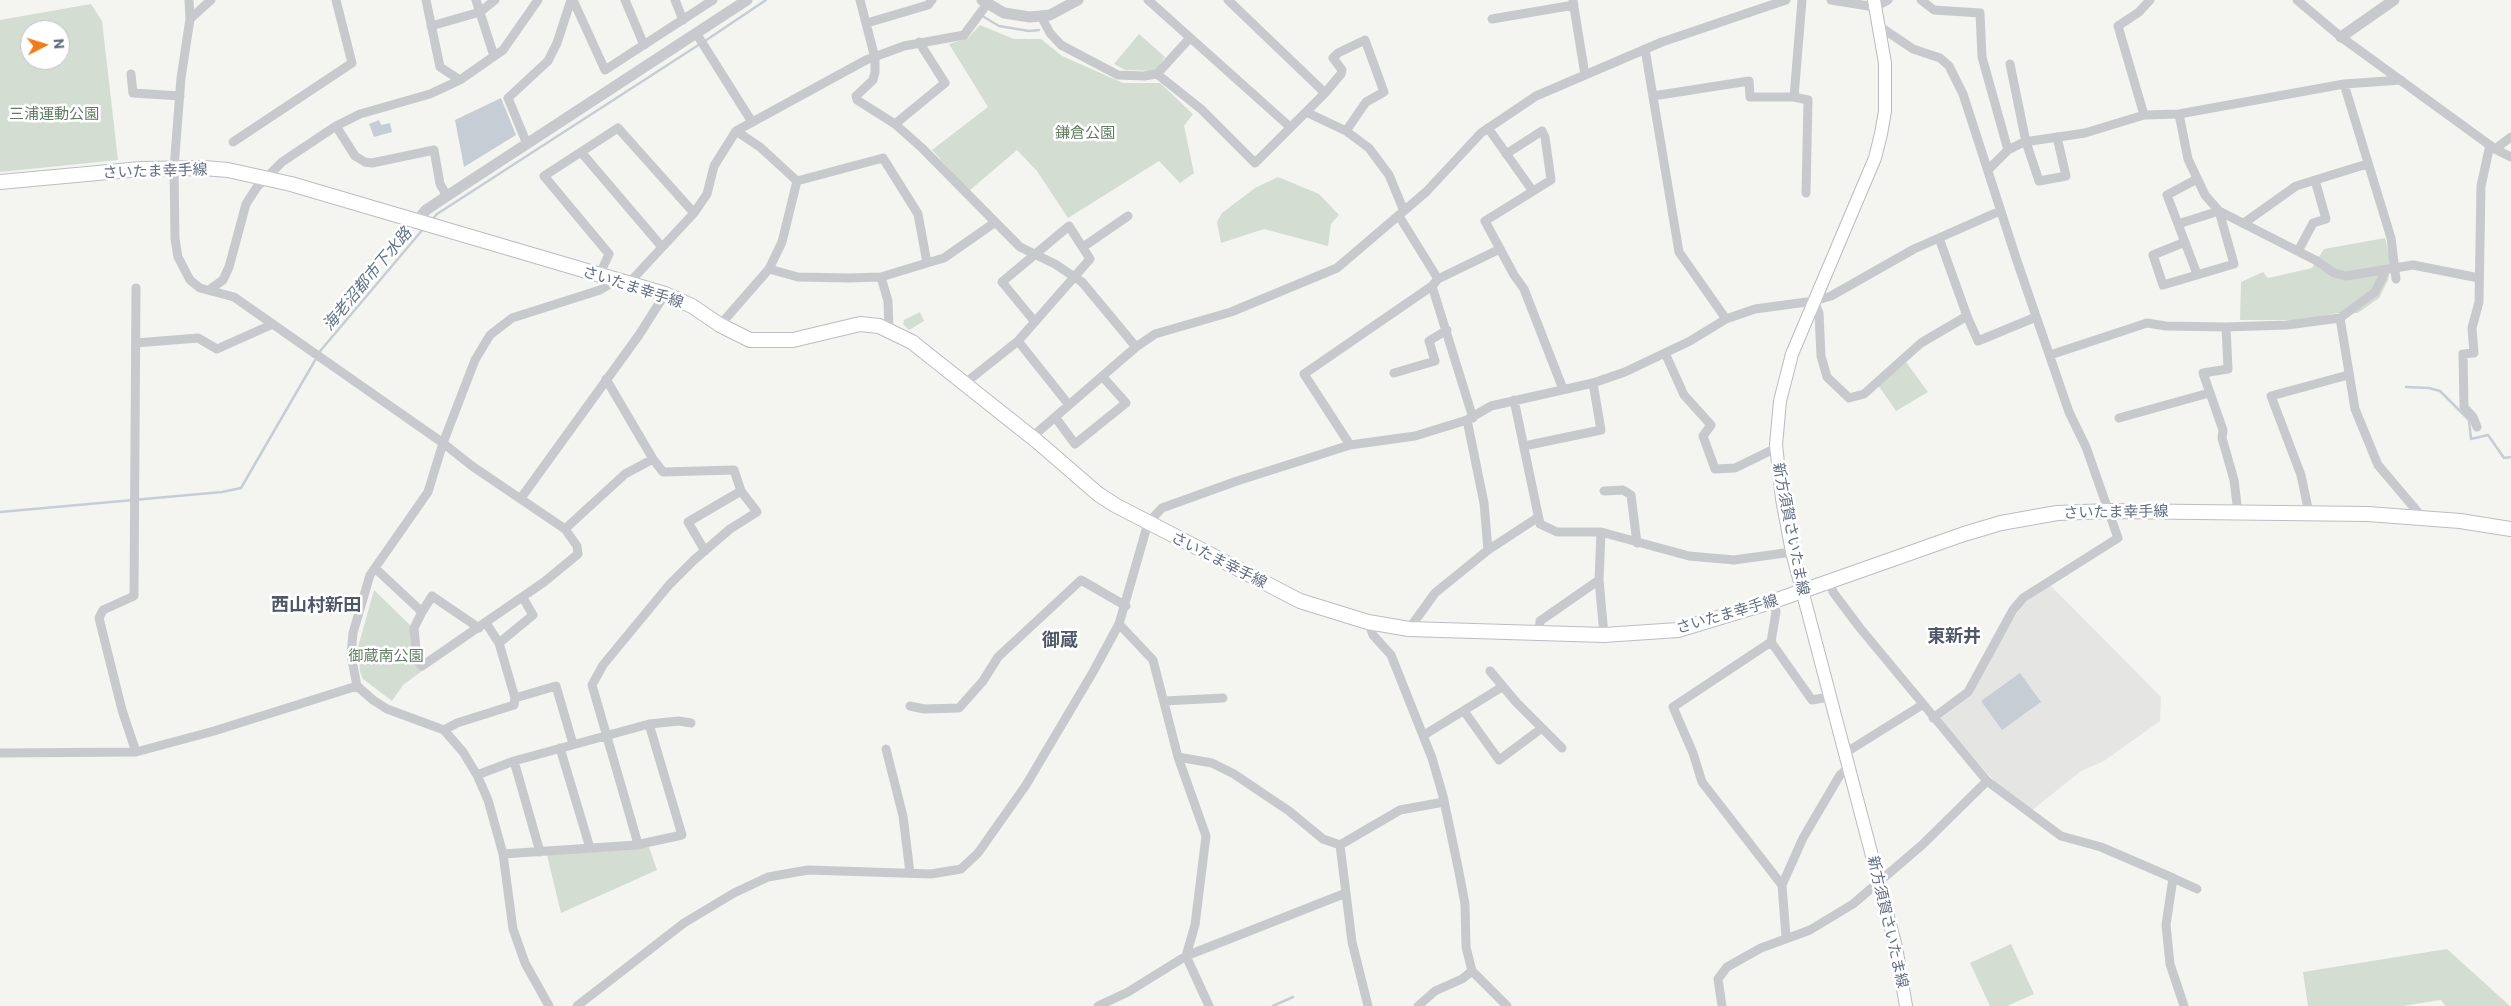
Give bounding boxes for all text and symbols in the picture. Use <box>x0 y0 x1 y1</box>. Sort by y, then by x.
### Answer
north arrow <box>20 20 70 70</box>
text: N <box>51 38 68 50</box>
park label: 三浦運動公園 <box>9 105 99 123</box>
park label: 鎌倉公園 <box>1055 124 1115 142</box>
street label: さいたま幸手線 <box>102 160 208 182</box>
water label: 海老沼都市下水路 <box>319 224 415 334</box>
street label: さいたま幸手線 <box>580 262 686 312</box>
street label: 新方須賀さいたま線 <box>1769 461 1813 597</box>
street label: さいたま幸手線 <box>2063 502 2169 522</box>
street label: さいたま幸手線 <box>1168 528 1270 592</box>
street label: さいたま幸手線 <box>1674 591 1780 637</box>
district label: 西山村新田 <box>271 594 361 616</box>
district label: 東新井 <box>1927 625 1981 647</box>
district label: 御蔵 <box>1042 629 1078 651</box>
park label: 御蔵南公園 <box>349 647 423 665</box>
street label: 新方須賀さいたま線 <box>1864 854 1912 990</box>

